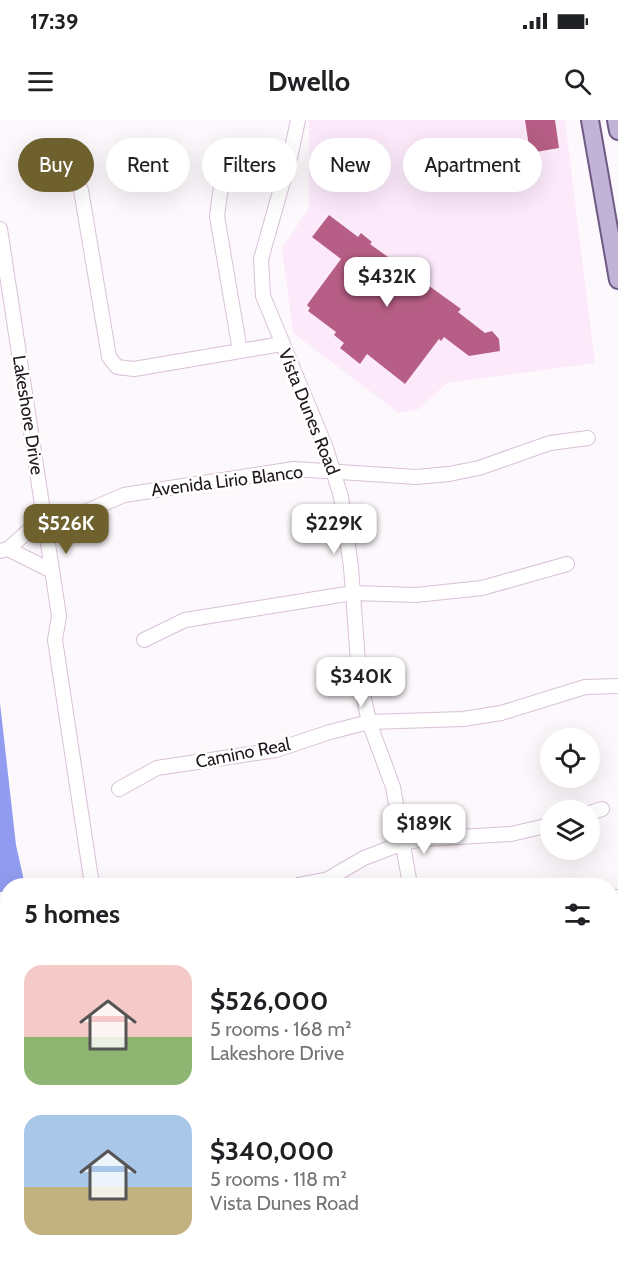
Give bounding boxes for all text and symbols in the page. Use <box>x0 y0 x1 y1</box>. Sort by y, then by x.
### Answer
text: 17:39 <box>30 8 78 35</box>
icon: menu <box>24 65 57 98</box>
text: Dwello <box>268 65 350 98</box>
icon: search <box>561 65 594 98</box>
chip: Buy <box>18 138 94 192</box>
chip: Rent <box>106 138 190 192</box>
chip: Filters <box>202 138 297 192</box>
chip: New <box>309 138 391 192</box>
chip: Apartment <box>403 138 542 192</box>
pin: $432K <box>345 257 429 308</box>
text: $432K <box>358 264 416 288</box>
street label: Vista Dunes Road <box>274 346 344 478</box>
street label: Lakeshore Drive <box>8 354 48 476</box>
street label: Avenida Lirio Blanco <box>150 461 304 501</box>
pin: $526K <box>24 504 108 555</box>
pin: $229K <box>292 504 376 555</box>
text: $526K <box>38 511 94 535</box>
text: $229K <box>306 511 362 535</box>
pin: $340K <box>319 657 403 708</box>
text: $340K <box>330 664 392 688</box>
map controls <box>540 728 600 860</box>
button: locate <box>540 728 600 788</box>
street label: Camino Real <box>194 733 293 773</box>
button: layers <box>540 800 600 860</box>
pin: $189K <box>382 804 466 855</box>
text: $189K <box>397 811 451 835</box>
text: 5 homes <box>24 898 120 930</box>
icon: filters <box>561 898 594 931</box>
text: $526,000 <box>210 985 328 1017</box>
icon: home <box>72 989 144 1061</box>
text: 5 rooms · 168 m² <box>210 1017 352 1041</box>
text: Lakeshore Drive <box>210 1041 344 1065</box>
text: $340,000 <box>210 1135 334 1167</box>
icon: home <box>72 1139 144 1211</box>
text: 5 rooms · 118 m² <box>210 1167 347 1191</box>
text: Vista Dunes Road <box>210 1191 359 1215</box>

